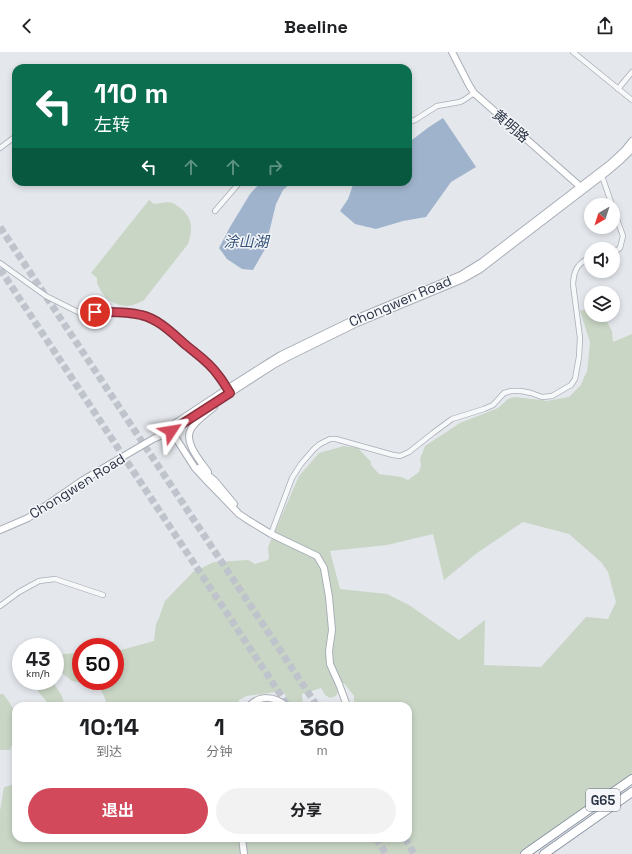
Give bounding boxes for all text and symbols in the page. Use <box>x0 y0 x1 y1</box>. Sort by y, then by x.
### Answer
icon: back <box>16 15 38 37</box>
text: Beeline <box>284 15 348 38</box>
icon: share <box>594 15 616 37</box>
text: 110 m <box>94 75 168 111</box>
icon: left <box>28 80 80 132</box>
street label: 黄明路 <box>489 105 533 147</box>
text: 左转 <box>94 113 130 136</box>
icon: left <box>138 156 160 178</box>
icon: ahead <box>180 156 202 178</box>
icon: ahead <box>222 156 244 178</box>
icon: right <box>264 156 286 178</box>
north arrow <box>584 198 620 234</box>
map controls <box>584 198 620 322</box>
water label: 涂山湖 <box>223 232 270 251</box>
button: sound <box>584 242 620 278</box>
street label: Chongwen Road <box>346 271 454 331</box>
button: layers <box>584 286 620 322</box>
pin <box>78 295 112 329</box>
icon: arrive <box>84 301 106 323</box>
position arrow <box>150 410 192 452</box>
street label: Chongwen Road <box>26 449 128 523</box>
speed limit sign: 50 <box>72 638 124 690</box>
text: 43 <box>26 646 50 672</box>
text: km/h <box>26 667 50 680</box>
text: 10:14 <box>79 711 139 742</box>
text: 1 <box>214 711 225 742</box>
text: 360 <box>300 712 345 743</box>
text: m <box>317 742 328 759</box>
text: 到达 <box>96 743 122 760</box>
text: 分钟 <box>206 743 232 760</box>
button: 退出 <box>28 788 208 834</box>
button: 分享 <box>216 788 396 834</box>
road number: G65 <box>586 789 620 811</box>

